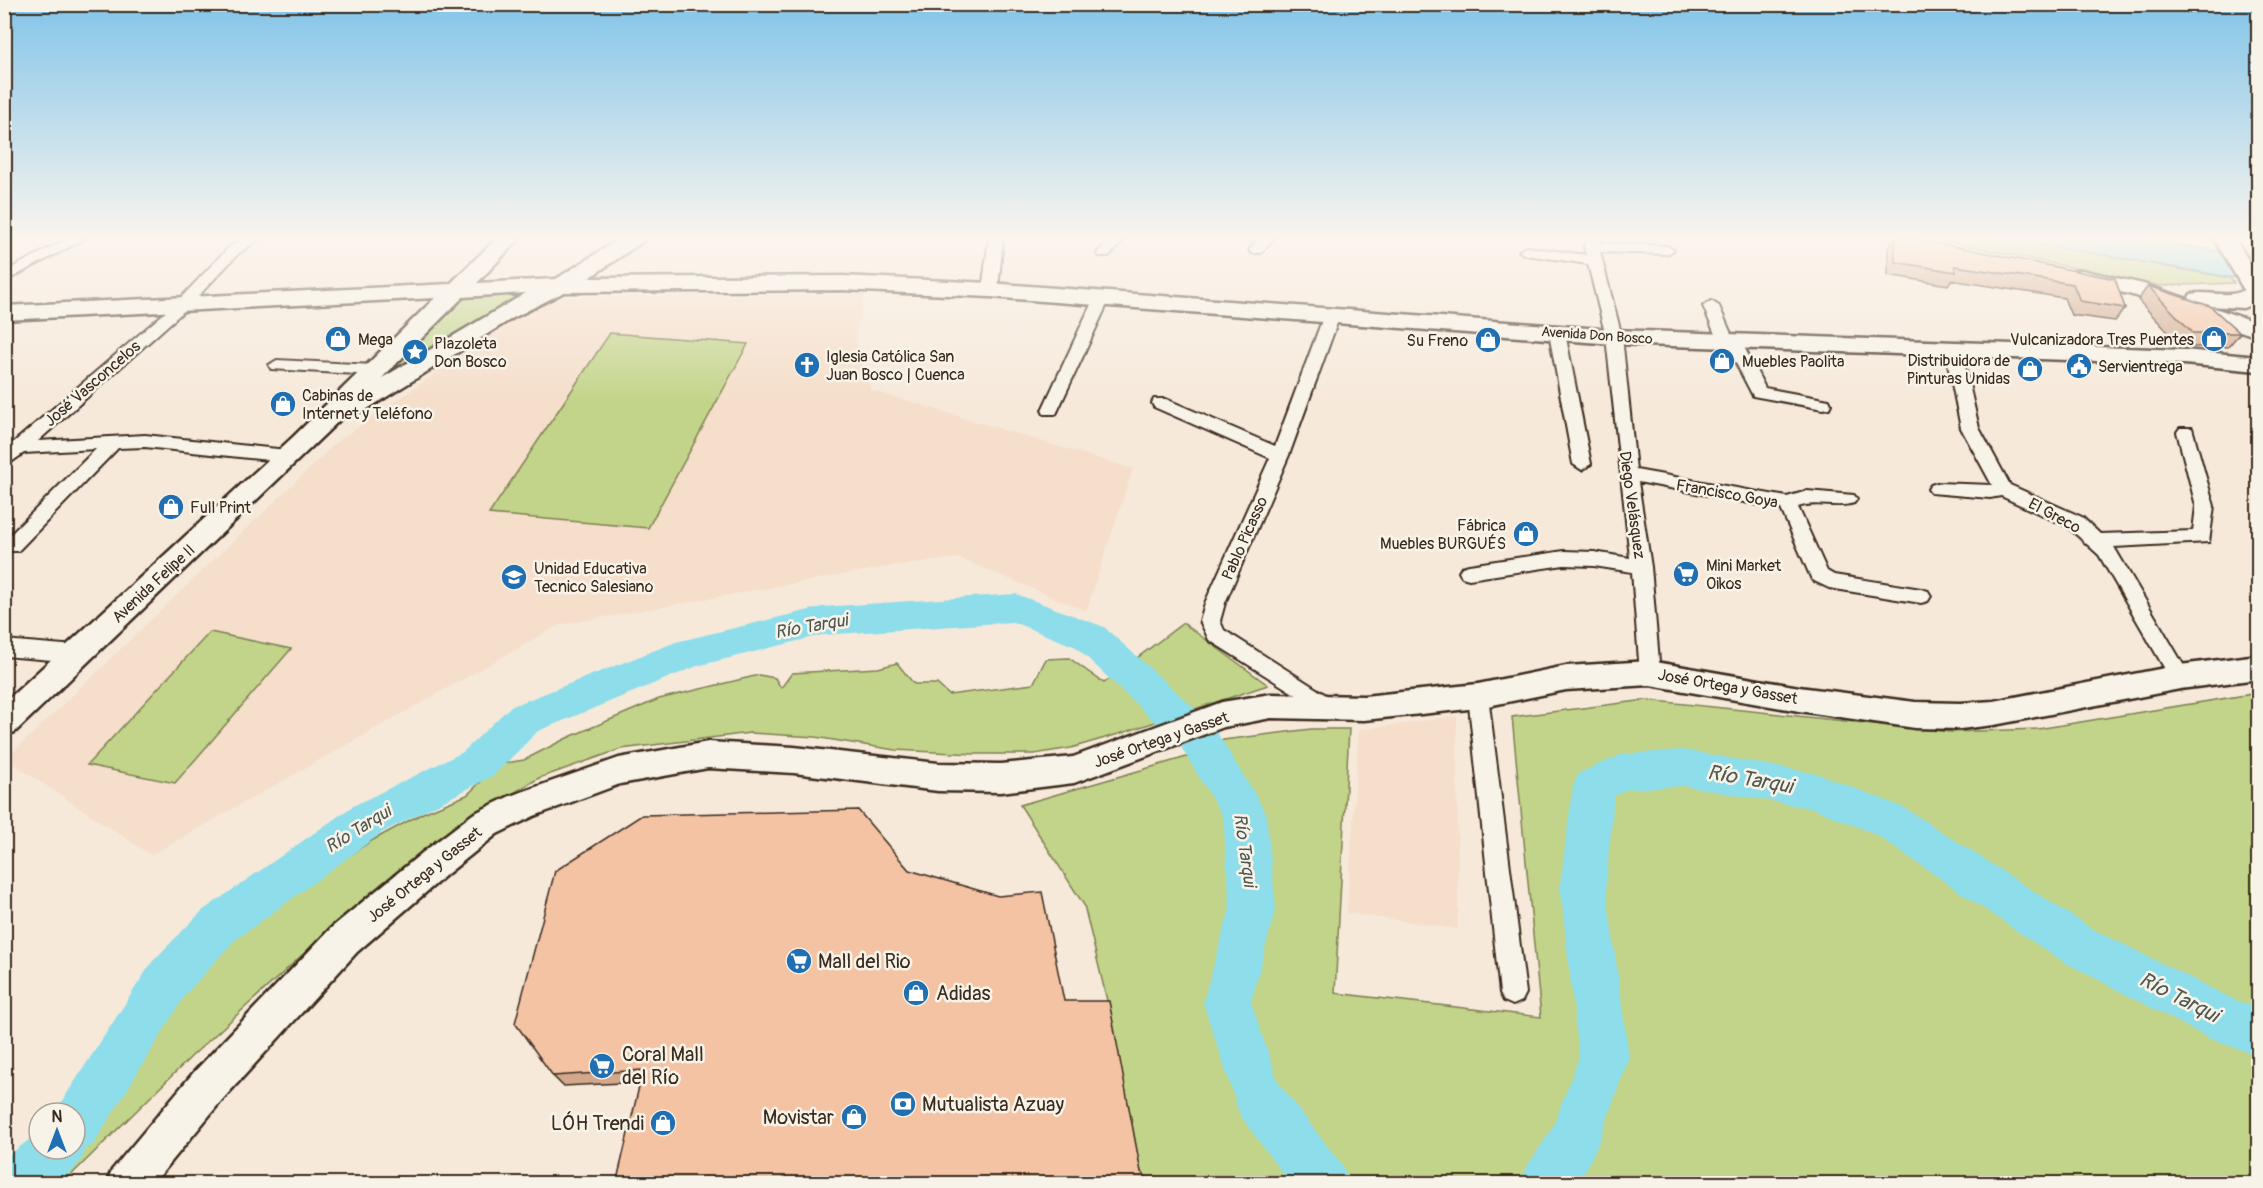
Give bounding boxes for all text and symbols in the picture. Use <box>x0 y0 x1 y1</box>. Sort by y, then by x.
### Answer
street label: Avenida Don Bosco <box>1541 323 1654 348</box>
shop icon: Mega <box>323 324 353 354</box>
shop icon: Vulcanizadora Tres Puentes <box>2199 324 2229 354</box>
shop icon: Su Freno <box>1473 325 1503 355</box>
place label: Mega <box>358 330 393 350</box>
place label: Vulcanizadora Tres Puentes <box>2010 330 2194 350</box>
place label: Su Freno <box>1407 331 1468 351</box>
place label: Plazoleta Don Bosco <box>434 334 507 372</box>
street label: José Vasconcelos <box>41 337 145 431</box>
place icon: Plazoleta Don Bosco <box>400 337 430 367</box>
shop icon: Muebles Paolita <box>1707 346 1737 376</box>
place label: Iglesia Católica San Juan Bosco | Cuenca <box>826 347 965 385</box>
church icon: Iglesia Católica San Juan Bosco | Cuenca <box>792 350 822 380</box>
place label: Distribuidora de Pinturas Unidas <box>1906 351 2010 389</box>
public building icon: Servientrega <box>2064 351 2094 381</box>
place label: Muebles Paolita <box>1742 352 1844 372</box>
shop icon: Distribuidora de Pinturas Unidas <box>2015 354 2045 384</box>
place label: Servientrega <box>2098 357 2183 377</box>
place label: Cabinas de Internet y Teléfono <box>302 386 433 424</box>
shop icon: Cabinas de Internet y Teléfono <box>268 389 298 419</box>
street label: Diego Velásquez <box>1615 450 1649 560</box>
street label: Francisco Goya <box>1674 475 1779 513</box>
shop icon: Full Print <box>156 492 186 522</box>
street label: Pablo Picasso <box>1218 493 1272 583</box>
street label: El Greco <box>2025 494 2084 538</box>
place label: Full Print <box>190 498 252 518</box>
place label: Fábrica Muebles BURGUÉS <box>1380 516 1506 554</box>
shop icon: Fábrica Muebles BURGUÉS <box>1511 519 1541 549</box>
street label: Avenida Felipe II <box>108 540 199 627</box>
place label: Mini Market Oikos <box>1706 556 1782 594</box>
place label: Unidad Educativa Tecnico Salesiano <box>534 559 654 597</box>
supermarket icon: Mini Market Oikos <box>1671 559 1701 589</box>
school or university icon: Unidad Educativa Tecnico Salesiano <box>499 562 529 592</box>
water label: Río Tarqui <box>773 608 852 644</box>
street label: José Ortega y Gasset <box>1656 665 1800 709</box>
street label: José Ortega y Gasset <box>1091 707 1232 772</box>
water label: Río Tarqui <box>1705 759 1798 801</box>
water label: Río Tarqui <box>321 799 398 859</box>
water label: Río Tarqui <box>1228 812 1261 891</box>
street label: José Ortega y Gasset <box>363 822 486 927</box>
supermarket icon: Mall del Rio <box>784 946 814 976</box>
place label: Mall del Rio <box>818 949 911 974</box>
water label: Río Tarqui <box>2134 966 2226 1030</box>
shop icon: Adidas <box>901 978 931 1008</box>
place label: Adidas <box>936 981 990 1006</box>
place label: Coral Mall del Río <box>622 1042 704 1090</box>
supermarket icon: Coral Mall del Río <box>587 1051 617 1081</box>
bank icon: Mutualista Azuay <box>888 1089 918 1119</box>
place label: Mutualista Azuay <box>922 1092 1064 1117</box>
north arrow <box>27 1101 87 1161</box>
shop icon: Movistar <box>839 1102 869 1132</box>
place label: Movistar <box>763 1105 834 1130</box>
text: N <box>52 1107 63 1127</box>
shop icon: LÓH Trendi <box>648 1108 678 1138</box>
place label: LÓH Trendi <box>551 1111 644 1136</box>

